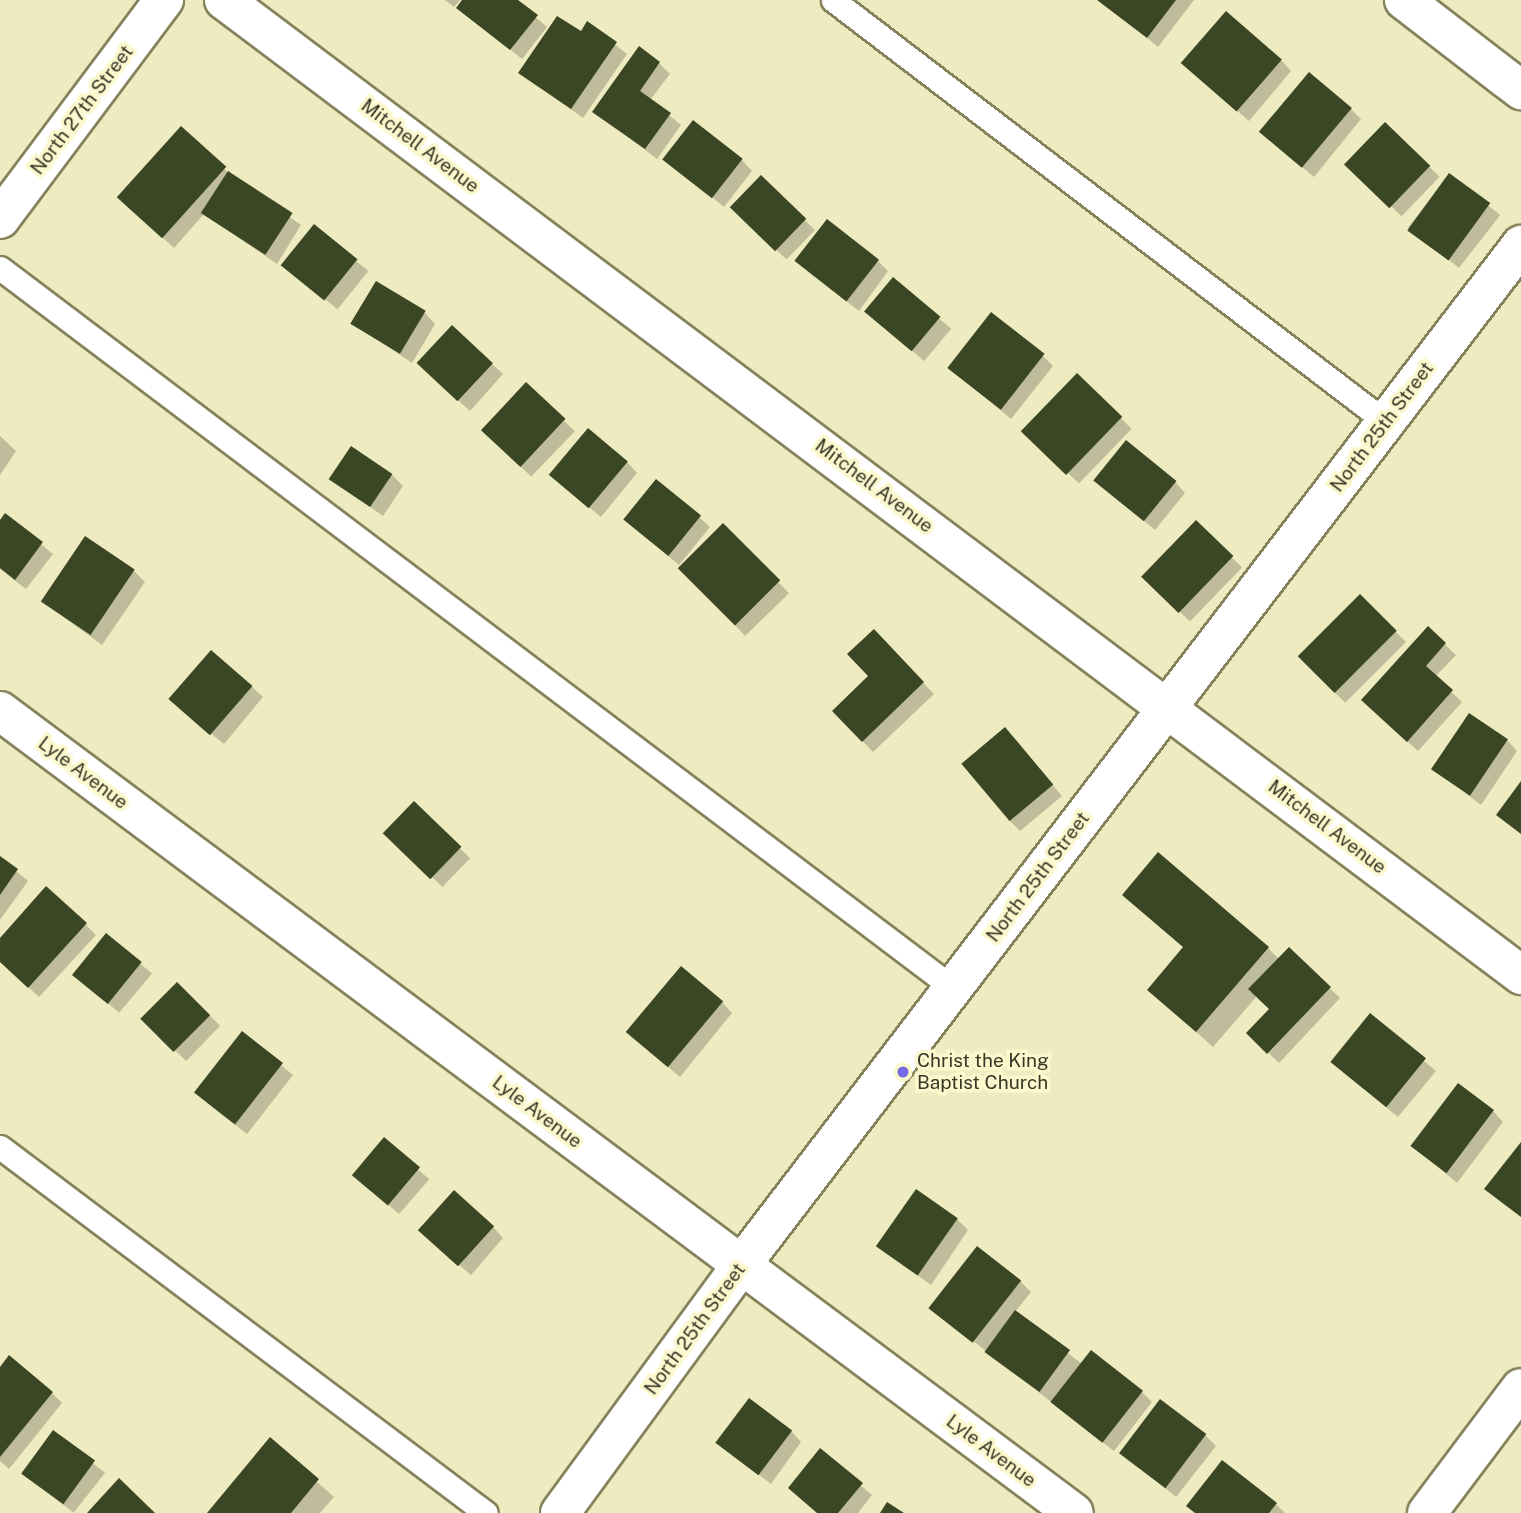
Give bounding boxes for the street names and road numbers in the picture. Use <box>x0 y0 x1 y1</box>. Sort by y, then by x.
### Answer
street label: North 27th Street <box>26 41 138 179</box>
street label: Mitchell Avenue <box>357 94 483 198</box>
street label: North 25th Street <box>1326 357 1438 497</box>
street label: Mitchell Avenue <box>811 434 937 538</box>
street label: Lyle Avenue <box>34 732 132 814</box>
street label: Mitchell Avenue <box>1264 775 1390 879</box>
street label: North 25th Street <box>982 807 1094 947</box>
street label: Lyle Avenue <box>488 1071 586 1153</box>
street label: North 25th Street <box>640 1259 750 1399</box>
street label: Lyle Avenue <box>942 1410 1040 1492</box>

